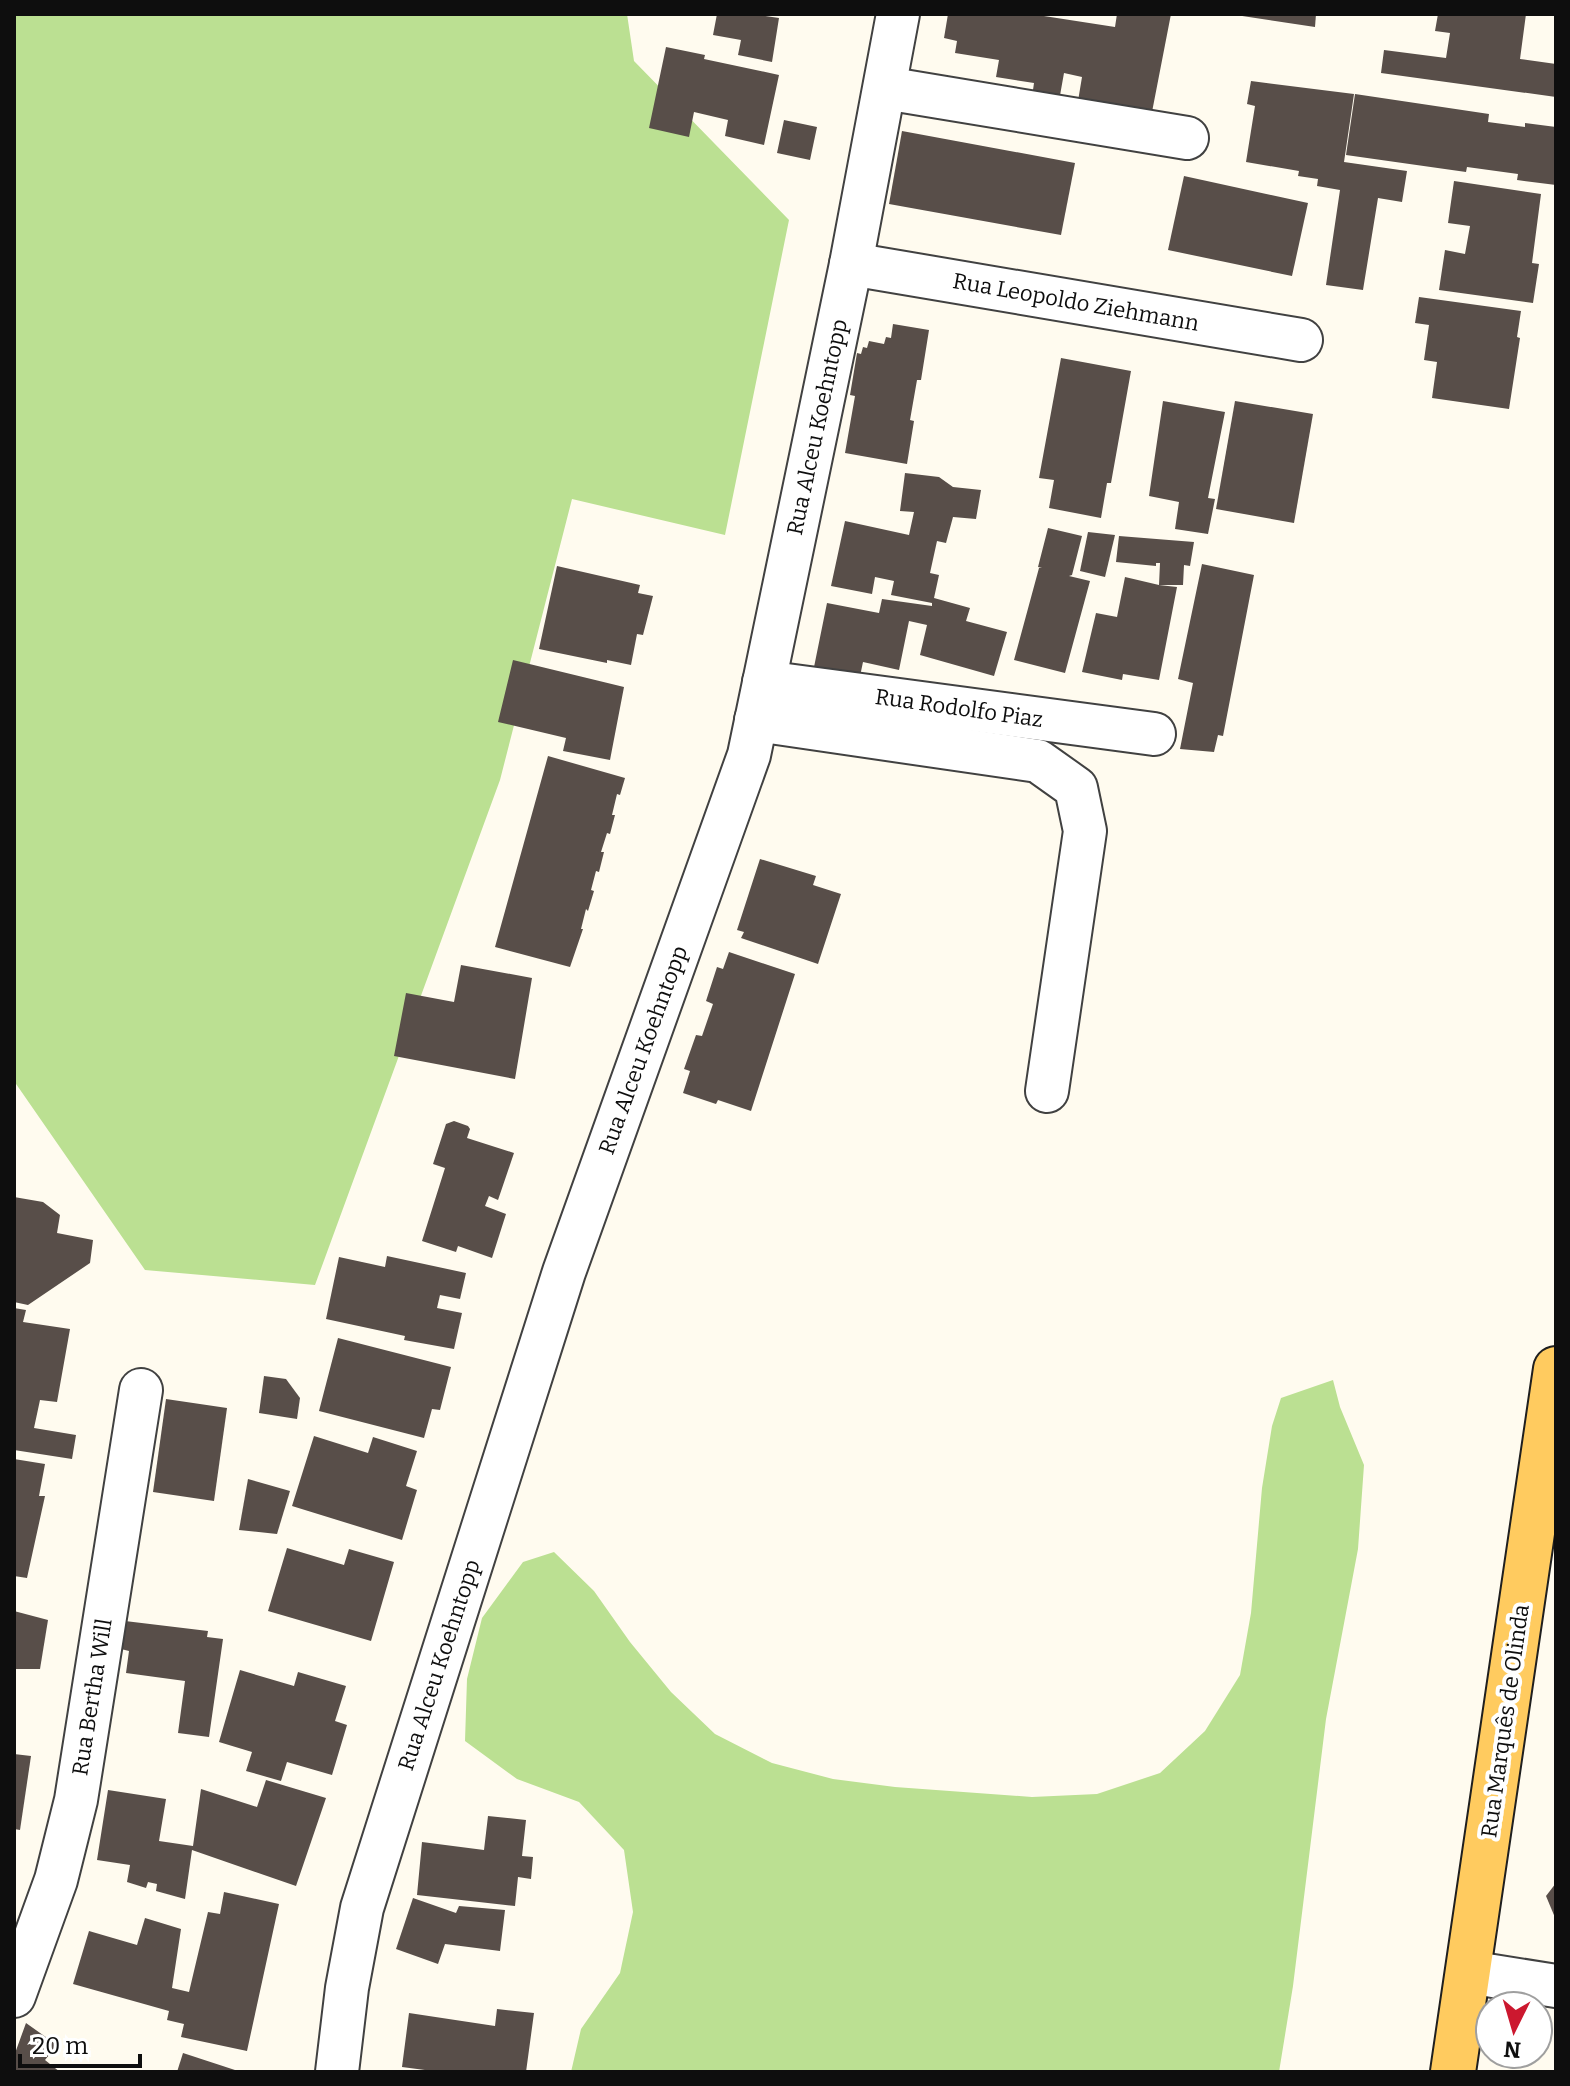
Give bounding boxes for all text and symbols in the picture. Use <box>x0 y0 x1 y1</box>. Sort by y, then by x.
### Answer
street label: Rua Leopoldo Ziehmann <box>951 267 1201 337</box>
street label: Rua Alceu Koehntopp <box>781 316 853 538</box>
street label: Rua Rodolfo Piaz <box>873 683 1045 733</box>
street label: Rua Alceu Koehntopp <box>593 942 693 1158</box>
street label: Rua Alceu Koehntopp <box>392 1556 486 1774</box>
street label: Rua Marquês de Olinda <box>1475 1603 1535 1839</box>
street label: Rua Bertha Will <box>66 1617 118 1777</box>
north arrow <box>1474 1990 1554 2070</box>
scale bar <box>20 2018 140 2068</box>
text: 20 m <box>32 2032 88 2060</box>
text: N <box>1503 2035 1522 2064</box>

